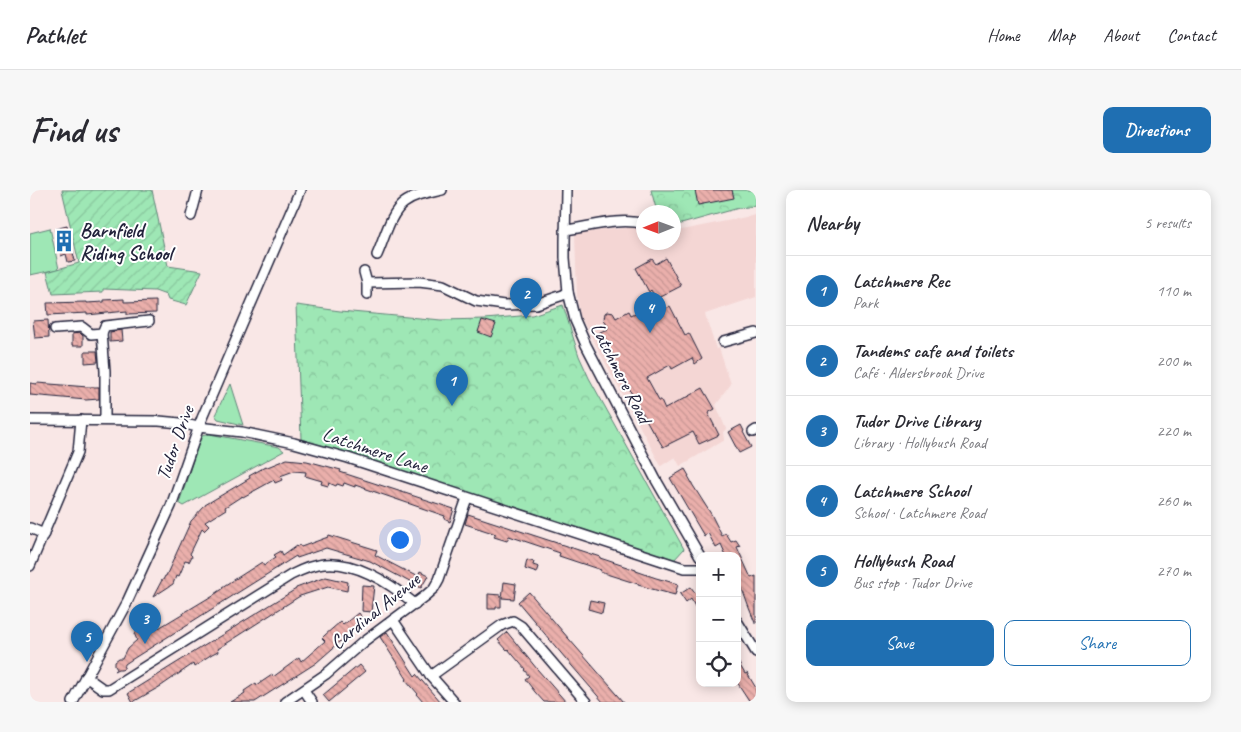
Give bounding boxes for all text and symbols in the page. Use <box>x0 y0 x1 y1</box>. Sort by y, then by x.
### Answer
text: Pathlet <box>25 20 85 50</box>
text: Home <box>987 24 1020 46</box>
text: Map <box>1048 24 1075 46</box>
text: About <box>1103 24 1139 46</box>
text: Contact <box>1167 24 1216 46</box>
button: Directions <box>1103 107 1211 153</box>
text: Find us <box>30 108 117 153</box>
north arrow <box>636 205 681 250</box>
text: Nearby <box>806 210 859 236</box>
text: 5 results <box>1144 213 1191 233</box>
place label: Barnfield Riding School <box>80 218 176 266</box>
building icon: Barnfield Riding School <box>51 228 77 254</box>
text: Latchmere Rec <box>853 269 950 293</box>
pin: 2 <box>510 278 542 319</box>
text: 1 <box>818 281 826 301</box>
text: 110 m <box>1157 281 1191 301</box>
pin: 4 <box>634 292 666 333</box>
text: Park <box>853 293 878 313</box>
street label: Latchmere Road <box>585 318 658 430</box>
text: Tandems cafe and toilets <box>853 339 1013 363</box>
text: 2 <box>818 351 826 371</box>
text: 200 m <box>1157 351 1191 371</box>
text: Café · Aldersbrook Drive <box>853 363 984 383</box>
pin: 1 <box>436 365 468 406</box>
street label: Tudor Drive <box>150 401 200 484</box>
text: Tudor Drive Library <box>853 409 980 433</box>
street label: Latchmere Lane <box>319 421 432 479</box>
text: 3 <box>818 421 826 441</box>
text: 220 m <box>1157 421 1191 441</box>
text: Library · Hollybush Road <box>853 433 986 453</box>
text: Latchmere School <box>853 479 969 503</box>
text: 4 <box>818 491 826 511</box>
text: 260 m <box>1157 491 1191 511</box>
text: School · Latchmere Road <box>853 503 986 523</box>
your location <box>387 527 413 553</box>
text: Hollybush Road <box>853 549 953 573</box>
map controls <box>696 552 741 687</box>
button: + <box>696 552 741 597</box>
text: 5 <box>819 561 825 581</box>
text: 270 m <box>1157 561 1191 581</box>
street label: Cardinal Avenue <box>325 566 426 655</box>
text: Bus stop · Tudor Drive <box>853 573 972 593</box>
button: − <box>696 597 741 642</box>
pin: 3 <box>129 603 161 644</box>
button: Save <box>806 620 994 666</box>
button: Share <box>1004 620 1191 666</box>
pin: 5 <box>71 621 103 662</box>
button: locate <box>696 642 741 687</box>

